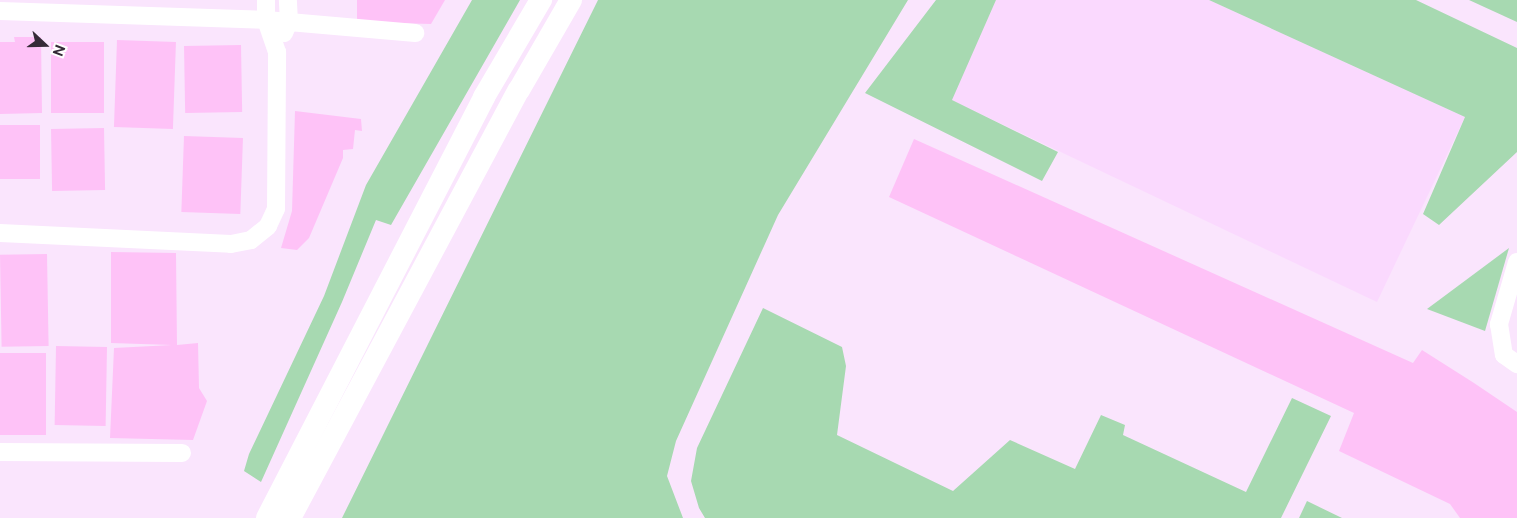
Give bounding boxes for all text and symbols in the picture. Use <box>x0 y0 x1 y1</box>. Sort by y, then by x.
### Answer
north arrow <box>20 20 70 70</box>
text: N <box>50 42 68 58</box>

